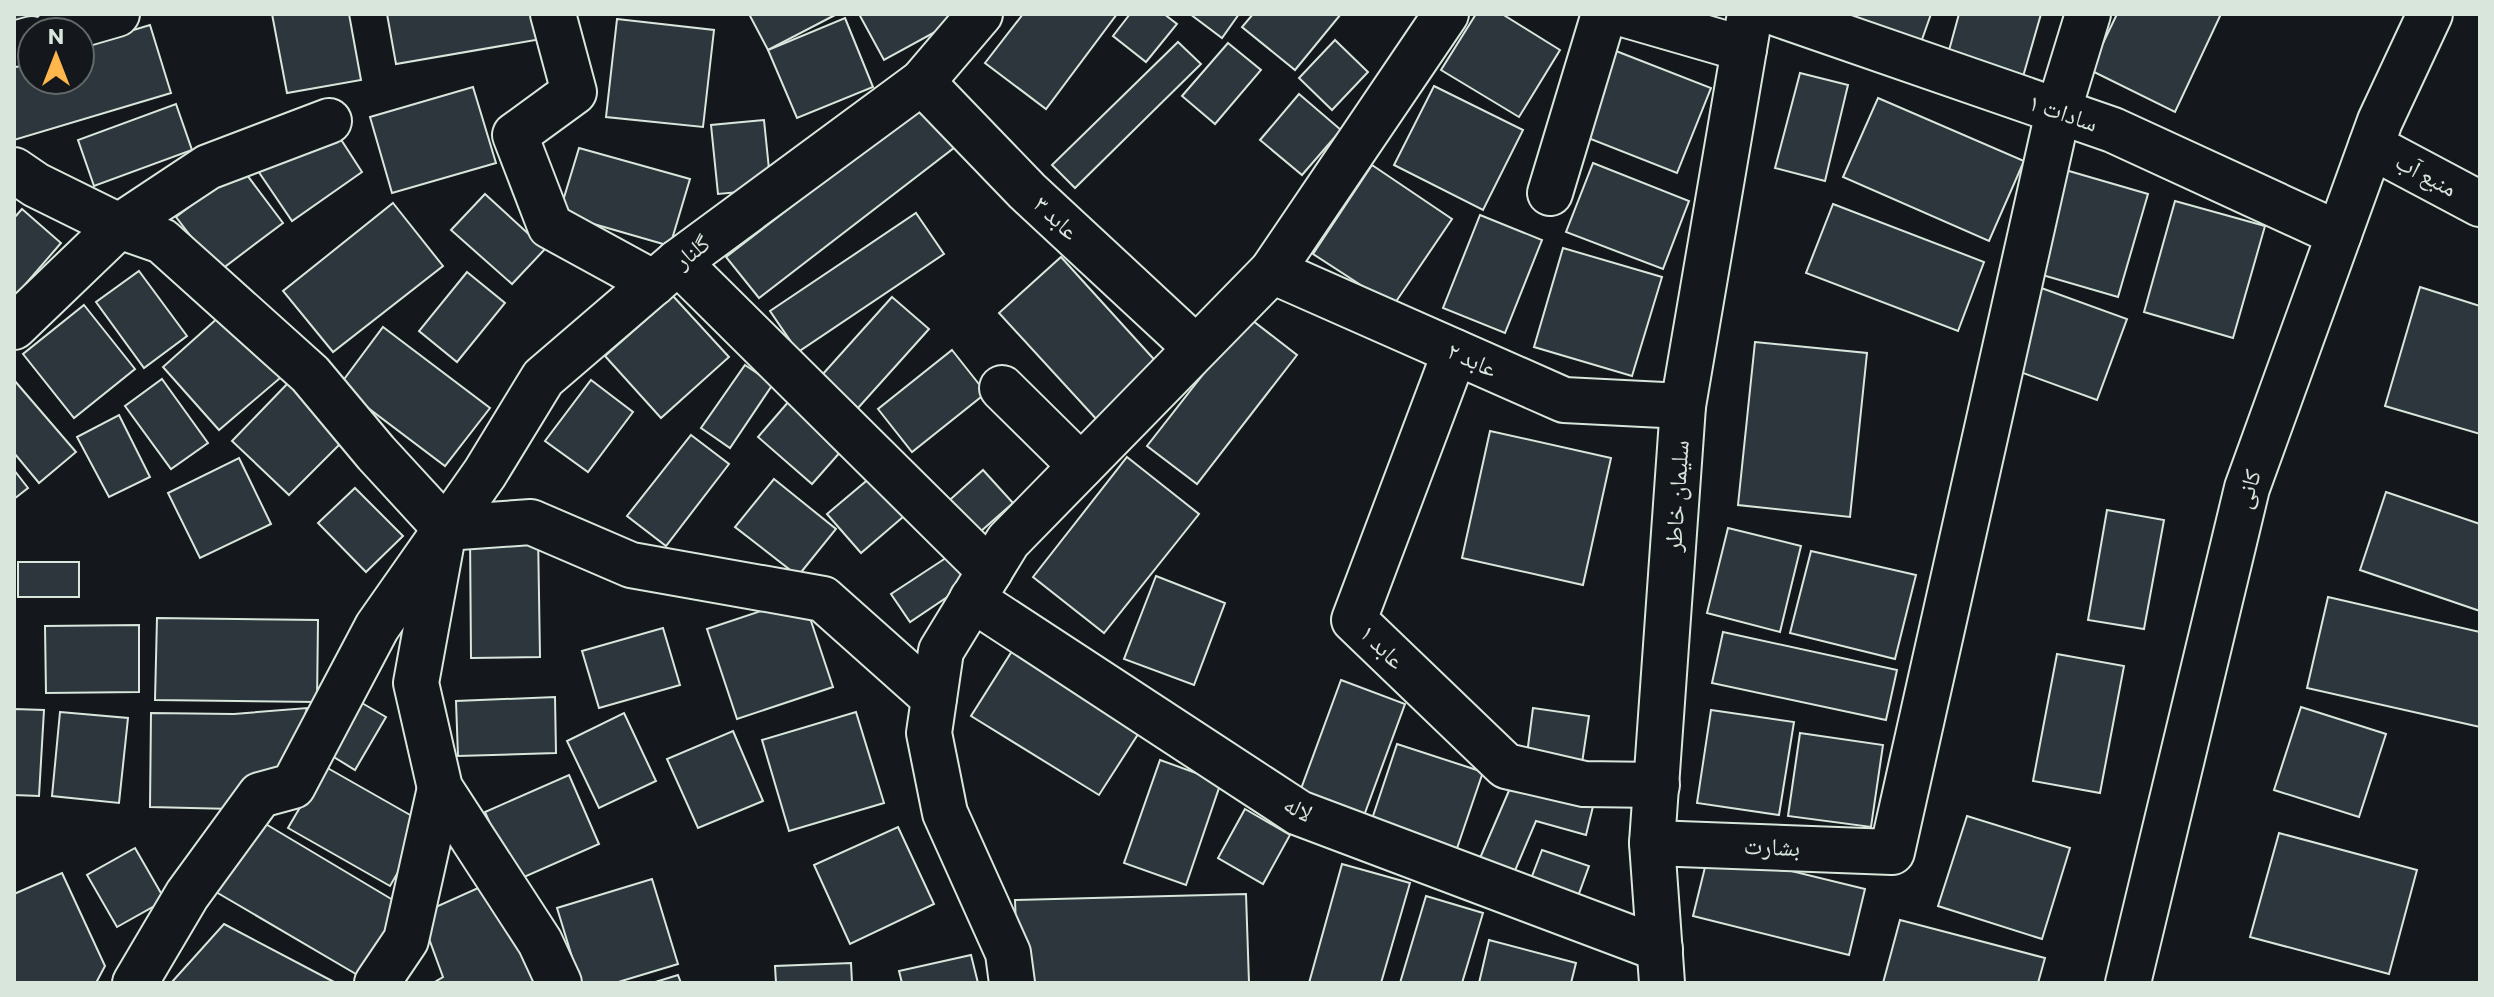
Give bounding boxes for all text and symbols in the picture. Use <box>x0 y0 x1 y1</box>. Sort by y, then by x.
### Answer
north arrow <box>16 16 96 96</box>
text: N <box>48 22 64 49</box>
street label: سادات ۱ <box>2025 86 2102 137</box>
street label: منبع آب <box>2390 146 2462 204</box>
street label: عابد ۳ <box>1028 189 1086 246</box>
street label: گلنار <box>666 228 715 275</box>
street label: عابد ۲ <box>1443 335 1502 383</box>
street label: سلیمان خاطر <box>1657 439 1695 554</box>
street label: کانی <box>2227 466 2267 512</box>
street label: عابد ۱ <box>1354 618 1412 675</box>
street label: لاله <box>1279 788 1318 827</box>
street label: بشارت <box>1743 830 1801 862</box>

